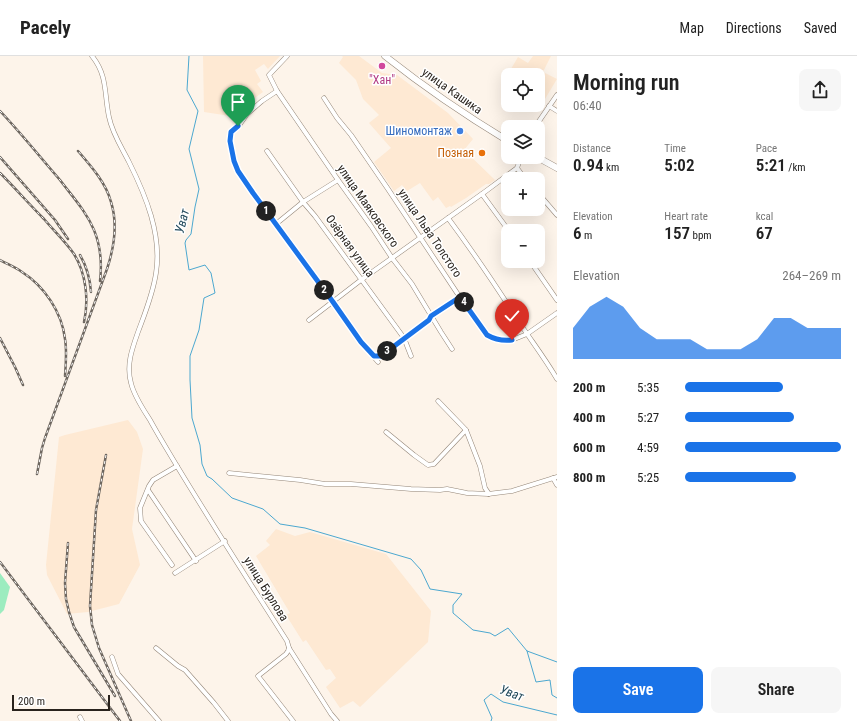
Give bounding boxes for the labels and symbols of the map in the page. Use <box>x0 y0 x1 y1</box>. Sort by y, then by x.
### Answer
marker: "Хан" <box>377 61 387 71</box>
street label: улица Кашика <box>419 65 485 117</box>
place label: "Хан" <box>369 73 395 87</box>
pin <box>221 85 255 126</box>
place label: Шиномонтаж <box>385 124 452 138</box>
marker: Шиномонтаж <box>455 126 465 136</box>
place label: Позная <box>438 146 474 160</box>
marker: Позная <box>477 148 487 158</box>
street label: улица Маяковского <box>334 162 402 250</box>
street label: улица Льва Толстого <box>395 186 465 280</box>
pin: 1 <box>256 201 276 221</box>
water label: Уват <box>172 207 193 235</box>
street label: Озёрная улица <box>323 212 377 280</box>
pin: 2 <box>314 280 334 300</box>
pin: 4 <box>454 292 474 312</box>
pin <box>495 299 529 340</box>
pin: 3 <box>377 341 397 361</box>
street label: улица Бурлова <box>241 554 291 624</box>
water label: Уват <box>498 682 527 704</box>
scale bar <box>12 693 110 712</box>

